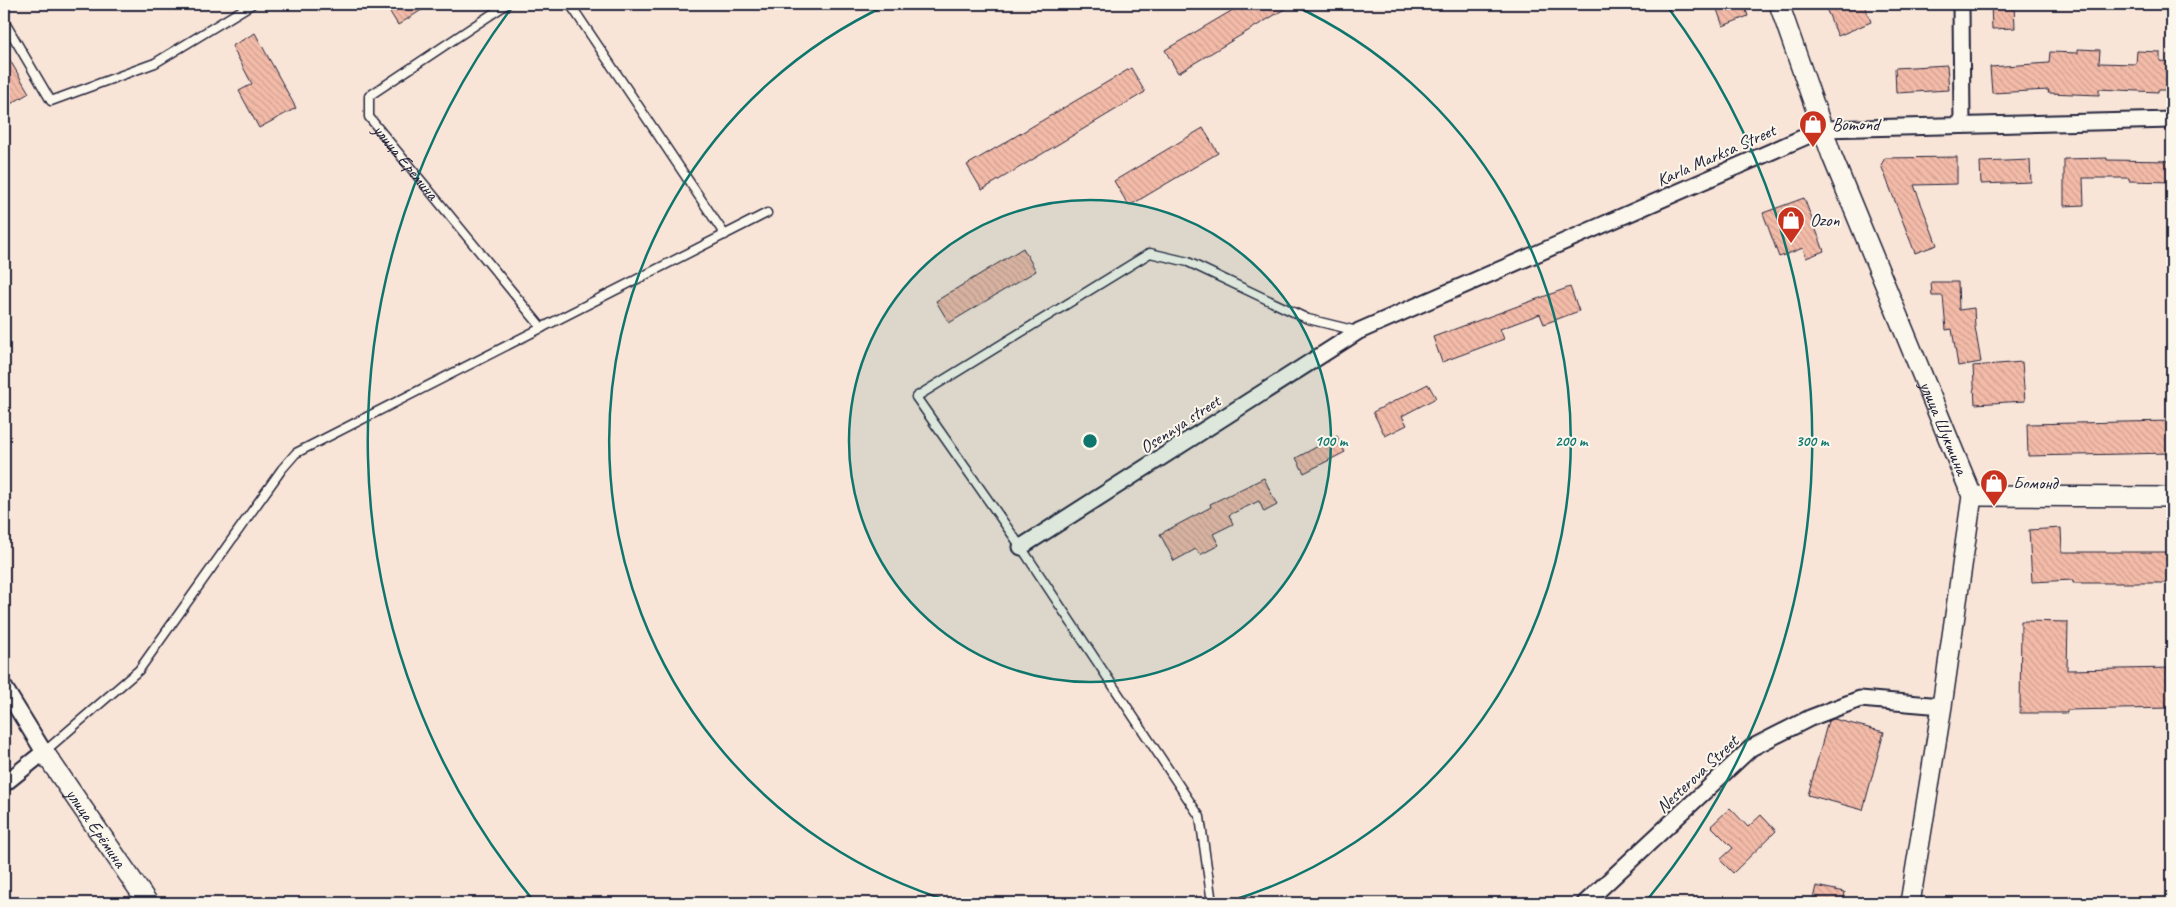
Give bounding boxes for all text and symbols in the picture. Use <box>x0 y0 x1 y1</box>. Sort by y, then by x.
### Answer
shop icon: Bomond <box>1798 109 1828 148</box>
place label: Bomond <box>1832 113 1882 135</box>
street label: Karla Marksa Street <box>1653 118 1781 191</box>
street label: улица Ерёмина <box>368 119 445 206</box>
shop icon: Ozon <box>1776 205 1806 244</box>
place label: Ozon <box>1810 209 1840 231</box>
street label: улица Шукшина <box>1914 377 1974 480</box>
street label: Osennya street <box>1136 389 1226 458</box>
centre of rings <box>1081 432 1099 450</box>
text: 100 m <box>1315 432 1349 451</box>
text: 200 m <box>1555 432 1589 451</box>
text: 300 m <box>1796 432 1830 451</box>
shop icon: Бомонд <box>1979 468 2009 507</box>
place label: Бомонд <box>2013 472 2059 494</box>
street label: Nesterova Street <box>1651 729 1744 818</box>
street label: улица Ерёмина <box>61 783 132 873</box>

